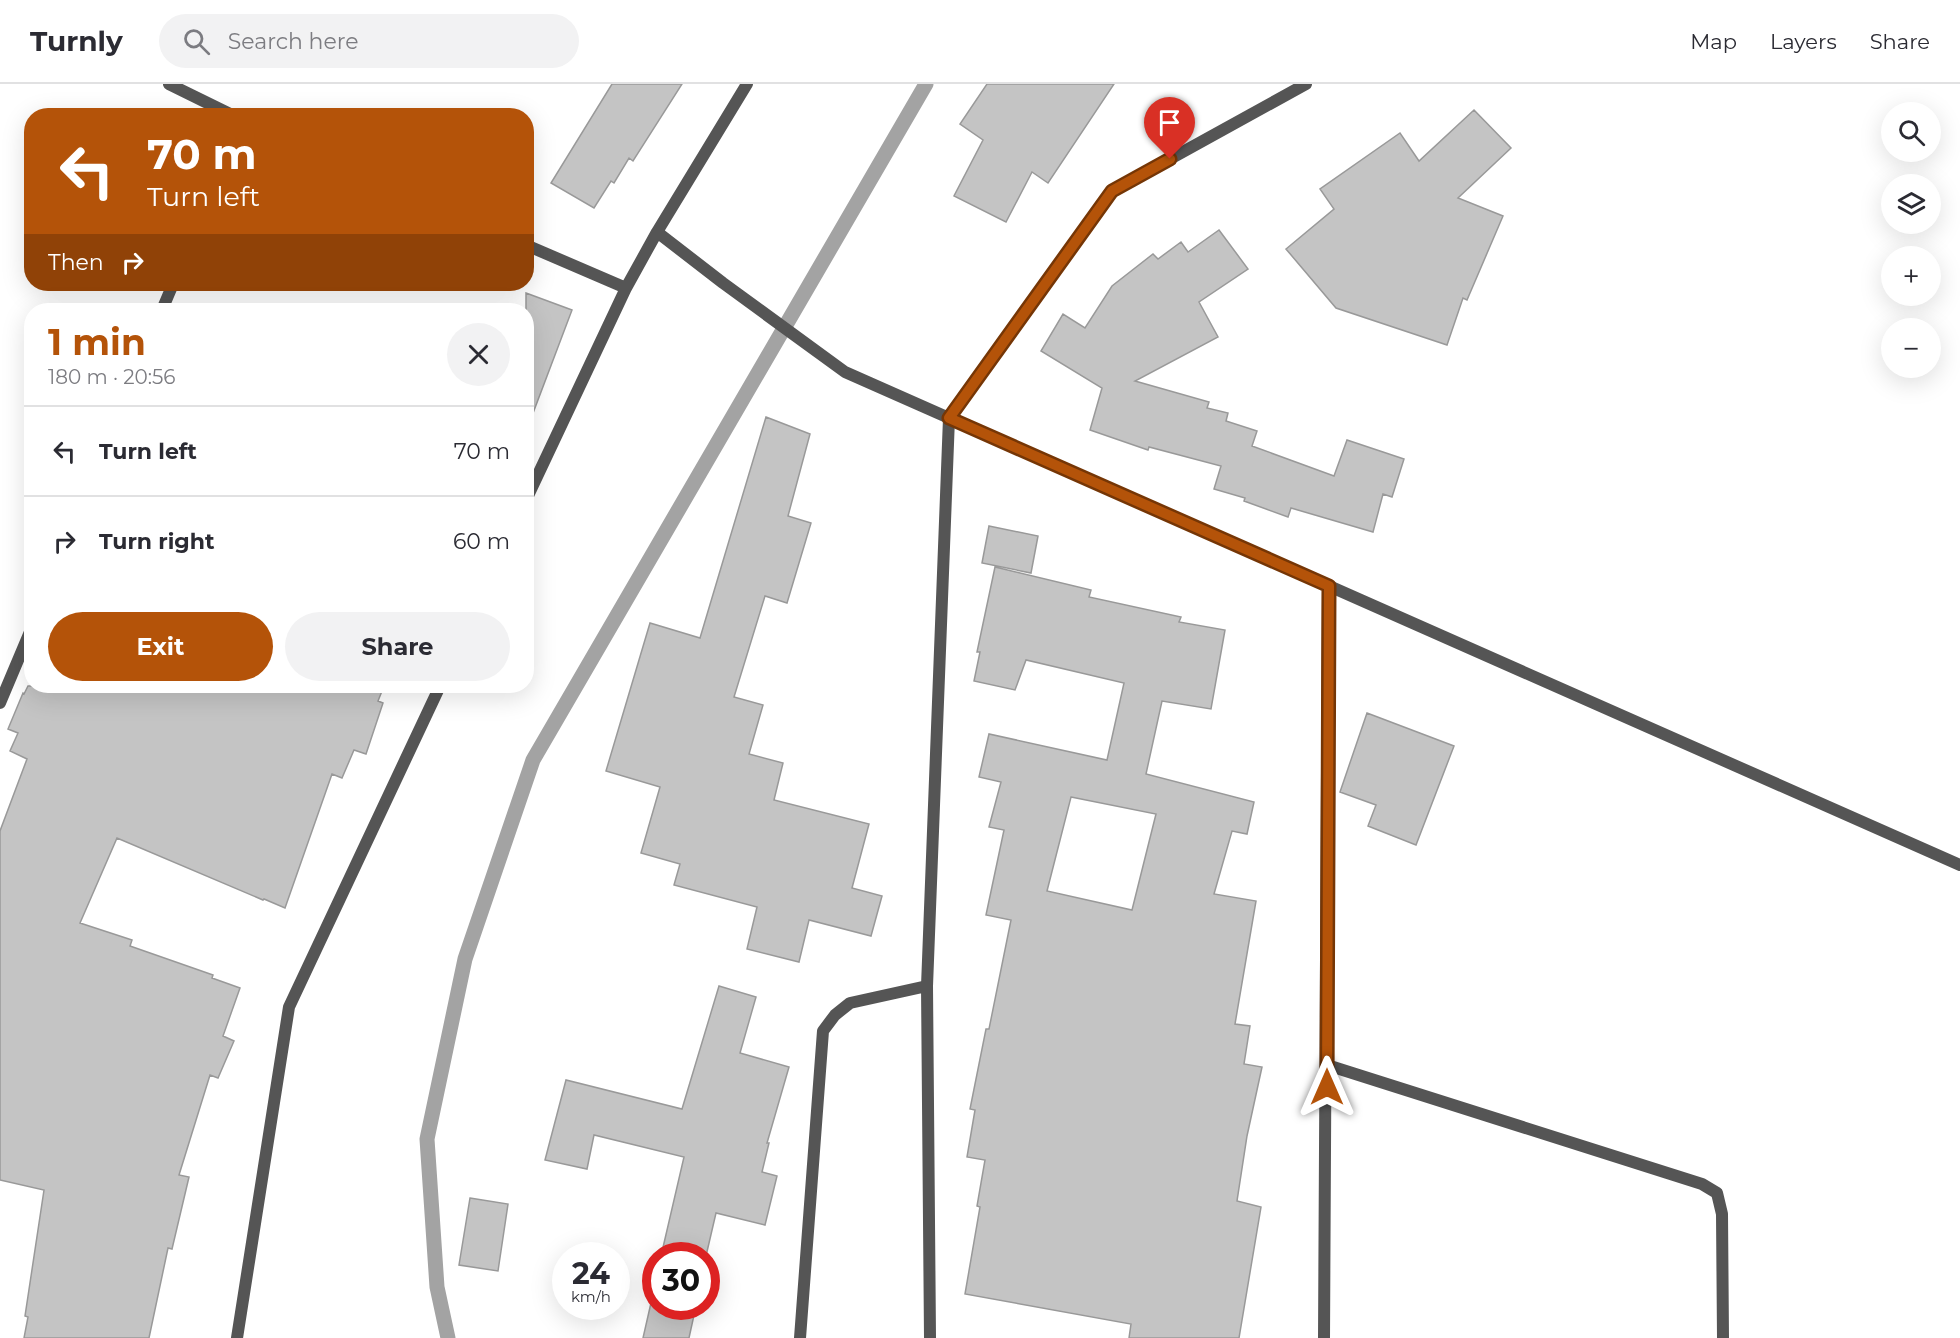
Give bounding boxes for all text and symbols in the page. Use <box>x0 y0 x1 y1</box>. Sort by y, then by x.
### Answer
search box <box>159 14 579 68</box>
text: Turnly <box>30 24 123 58</box>
icon: search <box>180 25 213 58</box>
text: Search here <box>228 28 359 55</box>
text: Map <box>1690 29 1737 54</box>
text: Layers <box>1770 29 1837 54</box>
text: Share <box>1870 29 1930 54</box>
pin <box>1144 97 1195 159</box>
map controls <box>1881 102 1941 378</box>
button: search <box>1881 102 1941 162</box>
icon: arrive <box>1153 106 1186 139</box>
text: 70 m <box>147 128 257 180</box>
icon: left <box>48 132 126 210</box>
button: layers <box>1881 174 1941 234</box>
text: Turn left <box>147 180 260 213</box>
icon: right <box>116 246 149 279</box>
button: + <box>1881 246 1941 306</box>
text: Then <box>48 249 104 276</box>
button: − <box>1881 318 1941 378</box>
text: 1 min <box>48 320 146 364</box>
button: close <box>447 323 510 386</box>
text: 180 m · 20:56 <box>48 365 176 389</box>
icon: left <box>48 435 81 468</box>
text: Turn left <box>99 438 197 465</box>
text: 70 m <box>454 438 510 465</box>
icon: right <box>48 525 81 558</box>
text: Turn right <box>99 528 214 555</box>
text: 60 m <box>453 528 510 555</box>
button: Exit <box>48 612 273 681</box>
button: Share <box>285 612 510 681</box>
position arrow <box>1295 1055 1359 1119</box>
speed limit sign: 30 <box>642 1242 720 1320</box>
text: 24 <box>572 1255 610 1292</box>
text: km/h <box>571 1287 611 1306</box>

